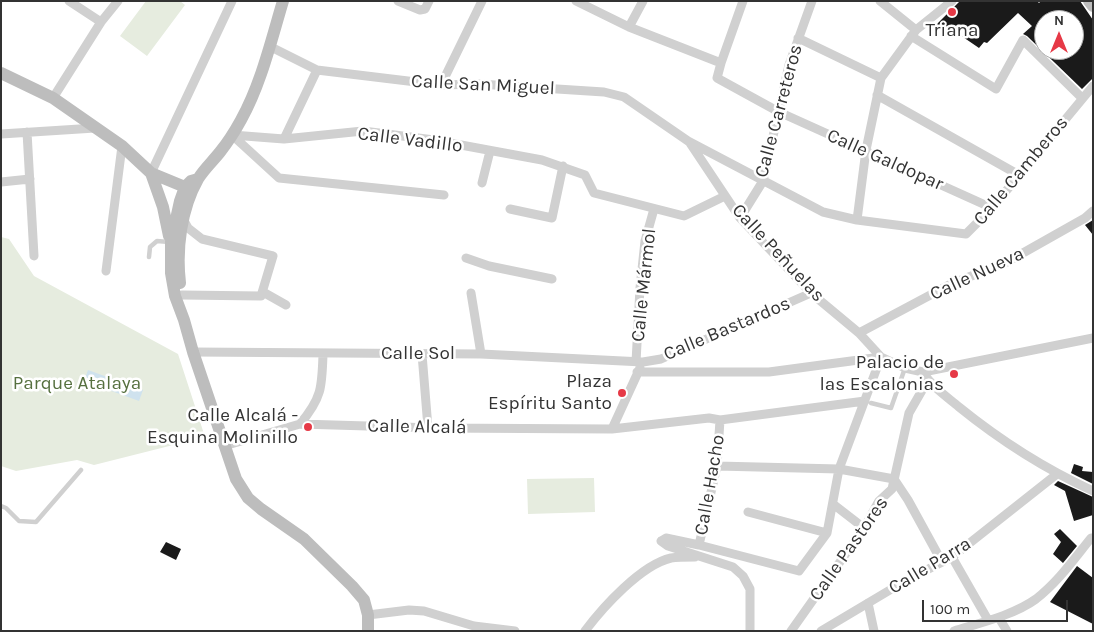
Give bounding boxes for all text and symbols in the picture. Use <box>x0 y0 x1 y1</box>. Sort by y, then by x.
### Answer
marker: Triana <box>946 6 958 18</box>
north arrow <box>1034 10 1084 60</box>
text: N <box>1054 12 1064 29</box>
place label: Triana <box>925 20 979 42</box>
street label: Calle Carreteros <box>750 42 808 180</box>
street label: Calle San Miguel <box>411 70 555 100</box>
street label: Calle Camberos <box>969 112 1073 230</box>
street label: Calle Vadillo <box>356 122 464 158</box>
street label: Calle Galdopar <box>823 124 947 196</box>
street label: Calle Peñuelas <box>727 199 829 307</box>
street label: Calle Mármol <box>627 227 661 343</box>
street label: Calle Nueva <box>926 242 1028 306</box>
street label: Calle Bastardos <box>660 292 794 366</box>
street label: Calle Sol <box>381 343 455 365</box>
place label: Palacio de las Escalonias <box>820 352 944 396</box>
marker: Palacio de las Escalonias <box>948 368 960 380</box>
place label: Plaza Espíritu Santo <box>488 371 612 415</box>
park label: Parque Atalaya <box>13 373 141 395</box>
marker: Plaza Espíritu Santo <box>616 387 628 399</box>
place label: Calle Alcalá - Esquina Molinillo <box>147 405 298 449</box>
street label: Calle Alcalá <box>367 415 467 439</box>
marker: Calle Alcalá - Esquina Molinillo <box>302 421 314 433</box>
street label: Calle Hacho <box>690 433 730 537</box>
street label: Calle Pastores <box>805 492 893 606</box>
street label: Calle Parra <box>885 532 975 600</box>
scale bar <box>924 590 1070 622</box>
text: 100 m <box>930 600 970 618</box>

